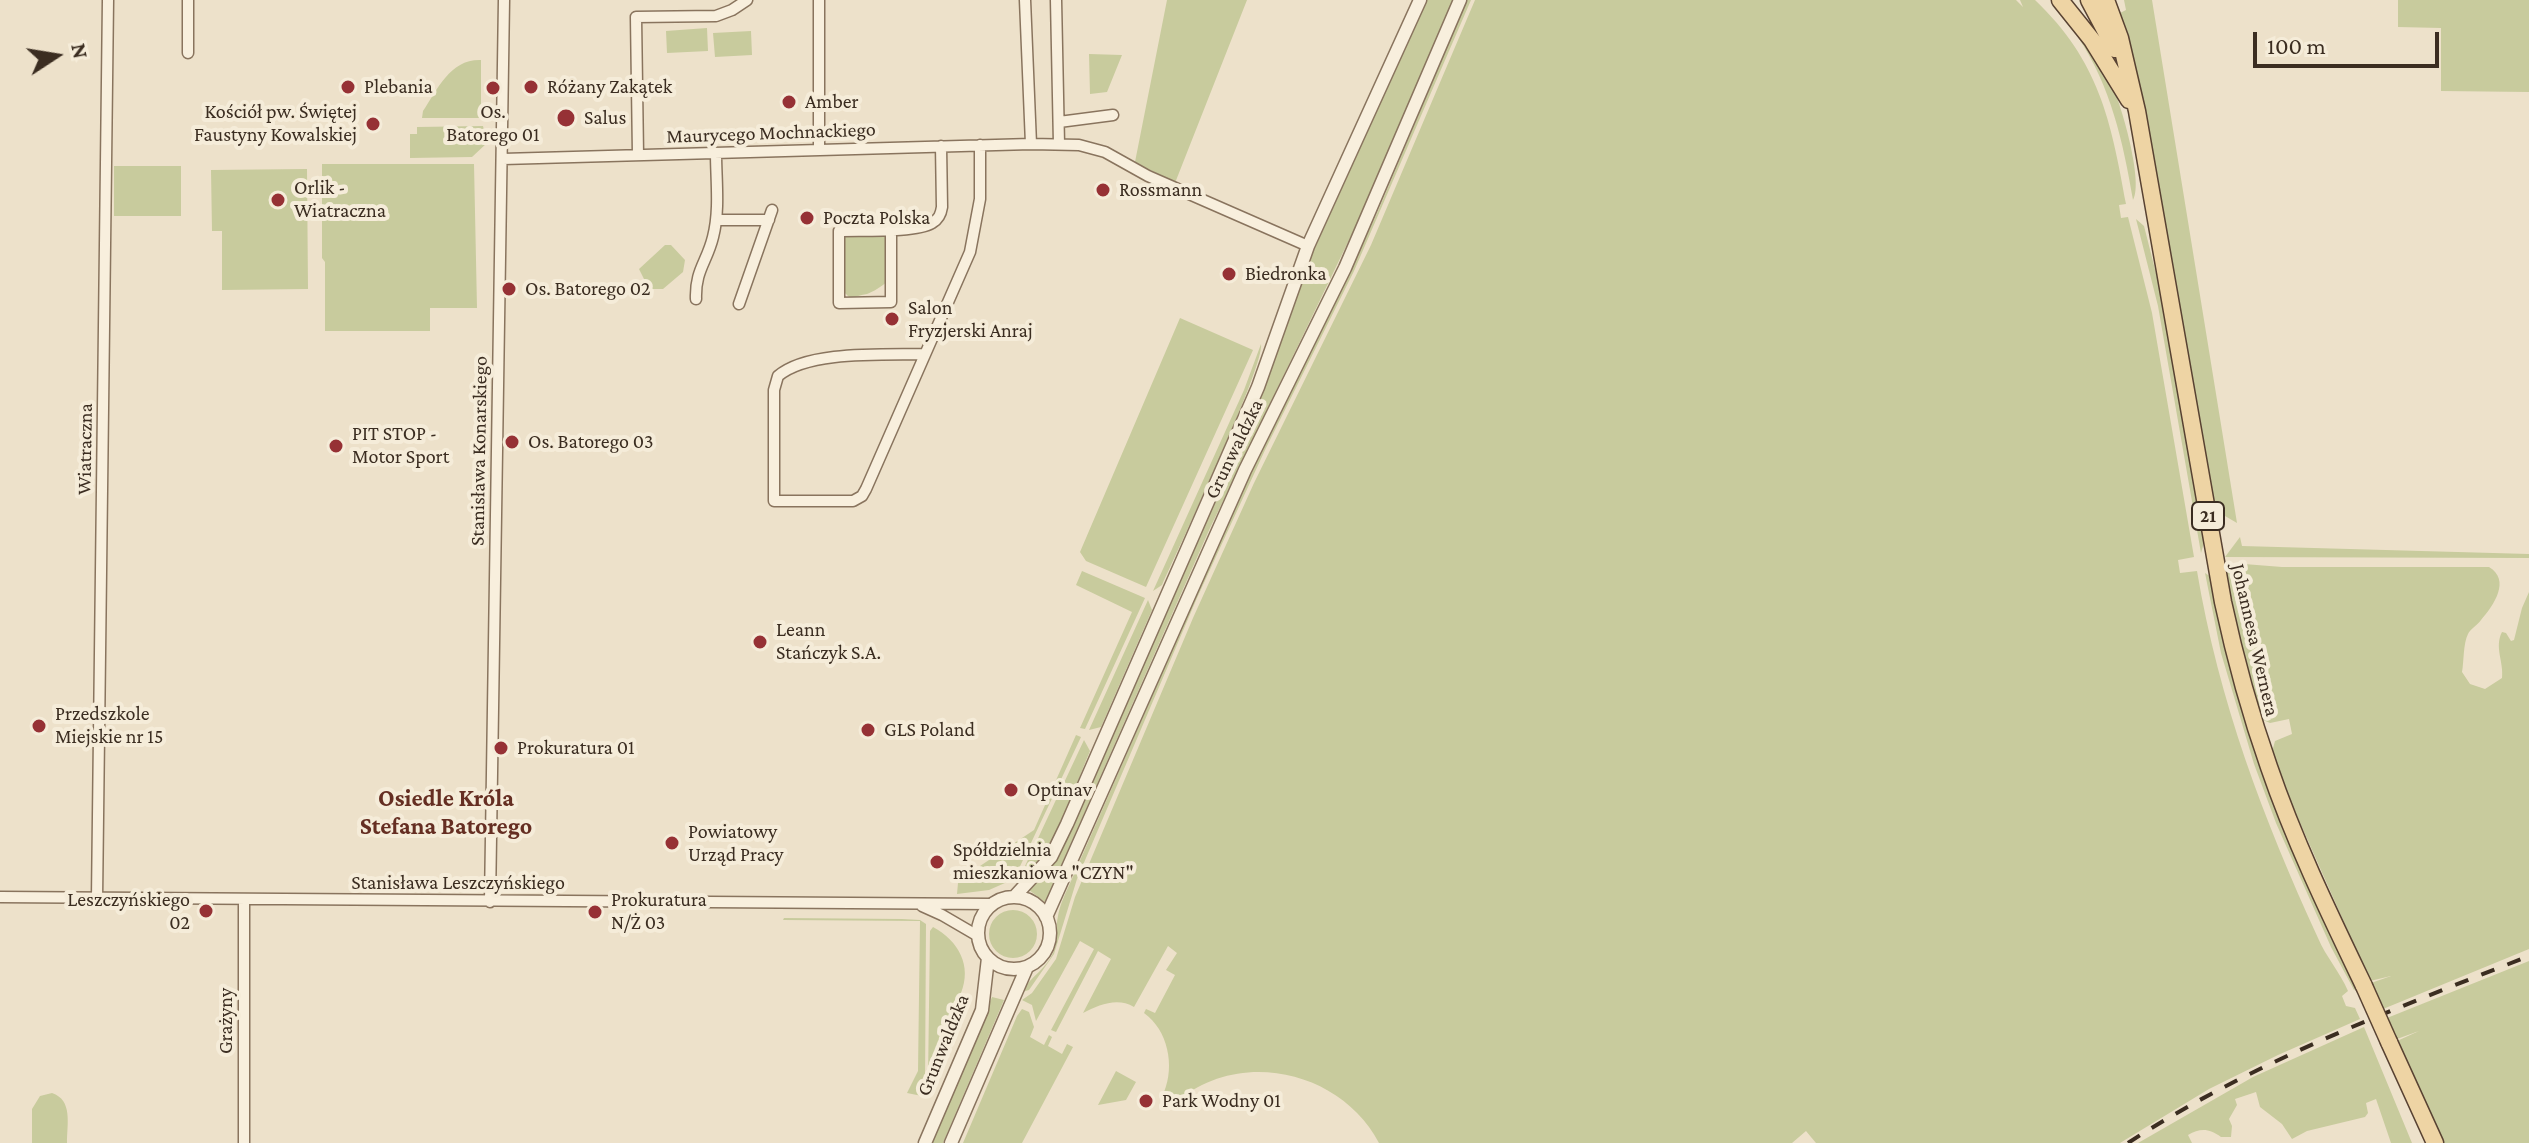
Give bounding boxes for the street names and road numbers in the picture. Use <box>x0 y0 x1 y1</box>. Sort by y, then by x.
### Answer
street label: Maurycego Mochnackiego <box>666 117 876 149</box>
street label: Stanisława Konarskiego <box>465 356 493 546</box>
street label: Grunwaldzka <box>1200 395 1268 503</box>
street label: Wiatraczna <box>72 403 98 495</box>
road number: 21 <box>2192 502 2224 530</box>
street label: Johannesa Wernera <box>2226 561 2284 719</box>
street label: Stanisława Leszczyńskiego <box>351 871 565 895</box>
street label: Grażyny <box>214 988 238 1054</box>
street label: Grunwaldzka <box>912 990 974 1100</box>

